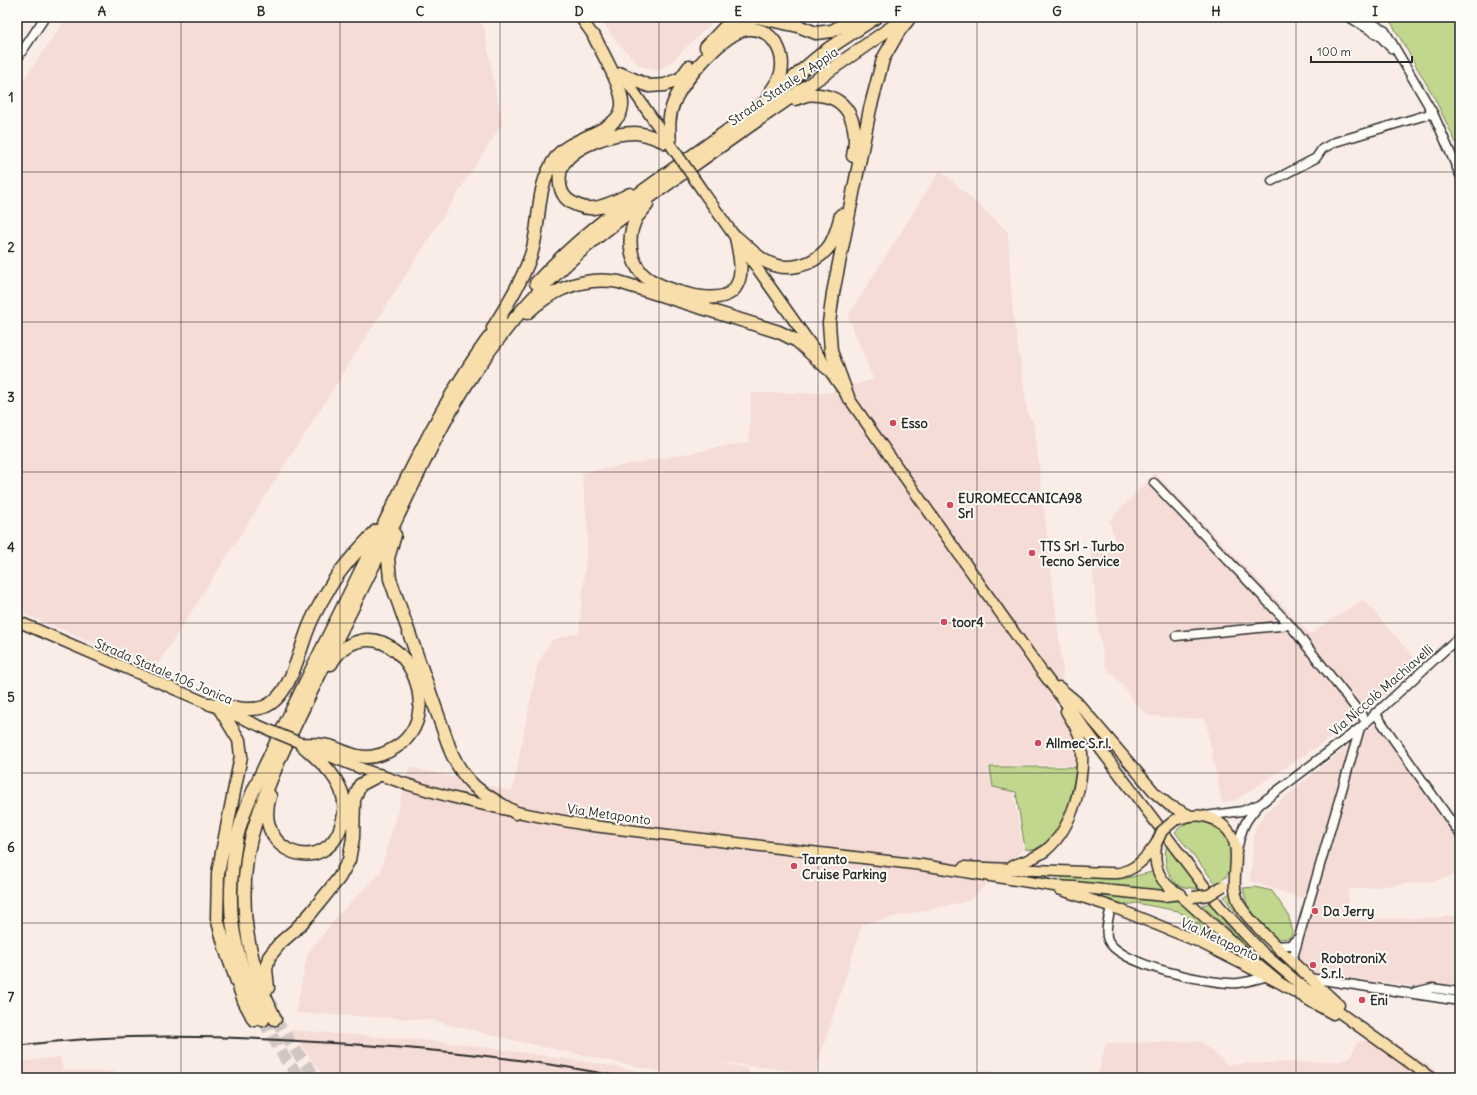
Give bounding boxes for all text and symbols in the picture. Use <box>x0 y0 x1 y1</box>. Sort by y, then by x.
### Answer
text: A <box>98 3 107 20</box>
text: B <box>257 3 266 20</box>
text: C <box>416 3 425 20</box>
text: D <box>574 3 584 20</box>
text: E <box>734 3 742 20</box>
text: F <box>894 3 902 20</box>
text: G <box>1052 3 1062 20</box>
text: H <box>1211 3 1221 20</box>
text: I <box>1372 3 1378 20</box>
scale bar <box>1311 38 1412 64</box>
street label: Strada Statale 7 Appia <box>725 43 841 129</box>
text: 100 m <box>1317 44 1351 59</box>
text: 1 <box>8 89 14 106</box>
text: 2 <box>7 239 15 256</box>
text: 3 <box>7 389 15 406</box>
place label: Esso <box>901 415 928 432</box>
marker: Esso <box>888 418 898 428</box>
place label: EUROMECCANICA98 Srl <box>958 490 1082 522</box>
marker: EUROMECCANICA98 Srl <box>945 500 955 510</box>
place label: TTS Srl - Turbo Tecno Service <box>1040 538 1124 570</box>
text: 4 <box>7 539 15 556</box>
marker: TTS Srl - Turbo Tecno Service <box>1027 548 1037 558</box>
place label: toor4 <box>952 614 984 631</box>
marker: toor4 <box>939 617 949 627</box>
street label: Strada Statale 106 Jonica <box>92 635 235 708</box>
street label: Via Niccolò Machiavelli <box>1326 641 1437 740</box>
text: 5 <box>7 689 15 706</box>
place label: Allmec S.r.l. <box>1046 735 1111 752</box>
marker: Allmec S.r.l. <box>1033 738 1043 748</box>
street label: Via Metaponto <box>566 800 652 829</box>
text: 6 <box>7 839 15 856</box>
place label: Taranto Cruise Parking <box>802 851 887 883</box>
marker: Taranto Cruise Parking <box>789 861 799 871</box>
place label: Da Jerry <box>1323 903 1374 920</box>
marker: Da Jerry <box>1310 906 1320 916</box>
street label: Via Metaponto <box>1178 914 1262 965</box>
place label: RobotroniX S.r.l. <box>1321 950 1387 982</box>
marker: RobotroniX S.r.l. <box>1308 960 1318 970</box>
text: 7 <box>8 989 15 1006</box>
place label: Eni <box>1370 992 1388 1009</box>
marker: Eni <box>1357 995 1367 1005</box>

